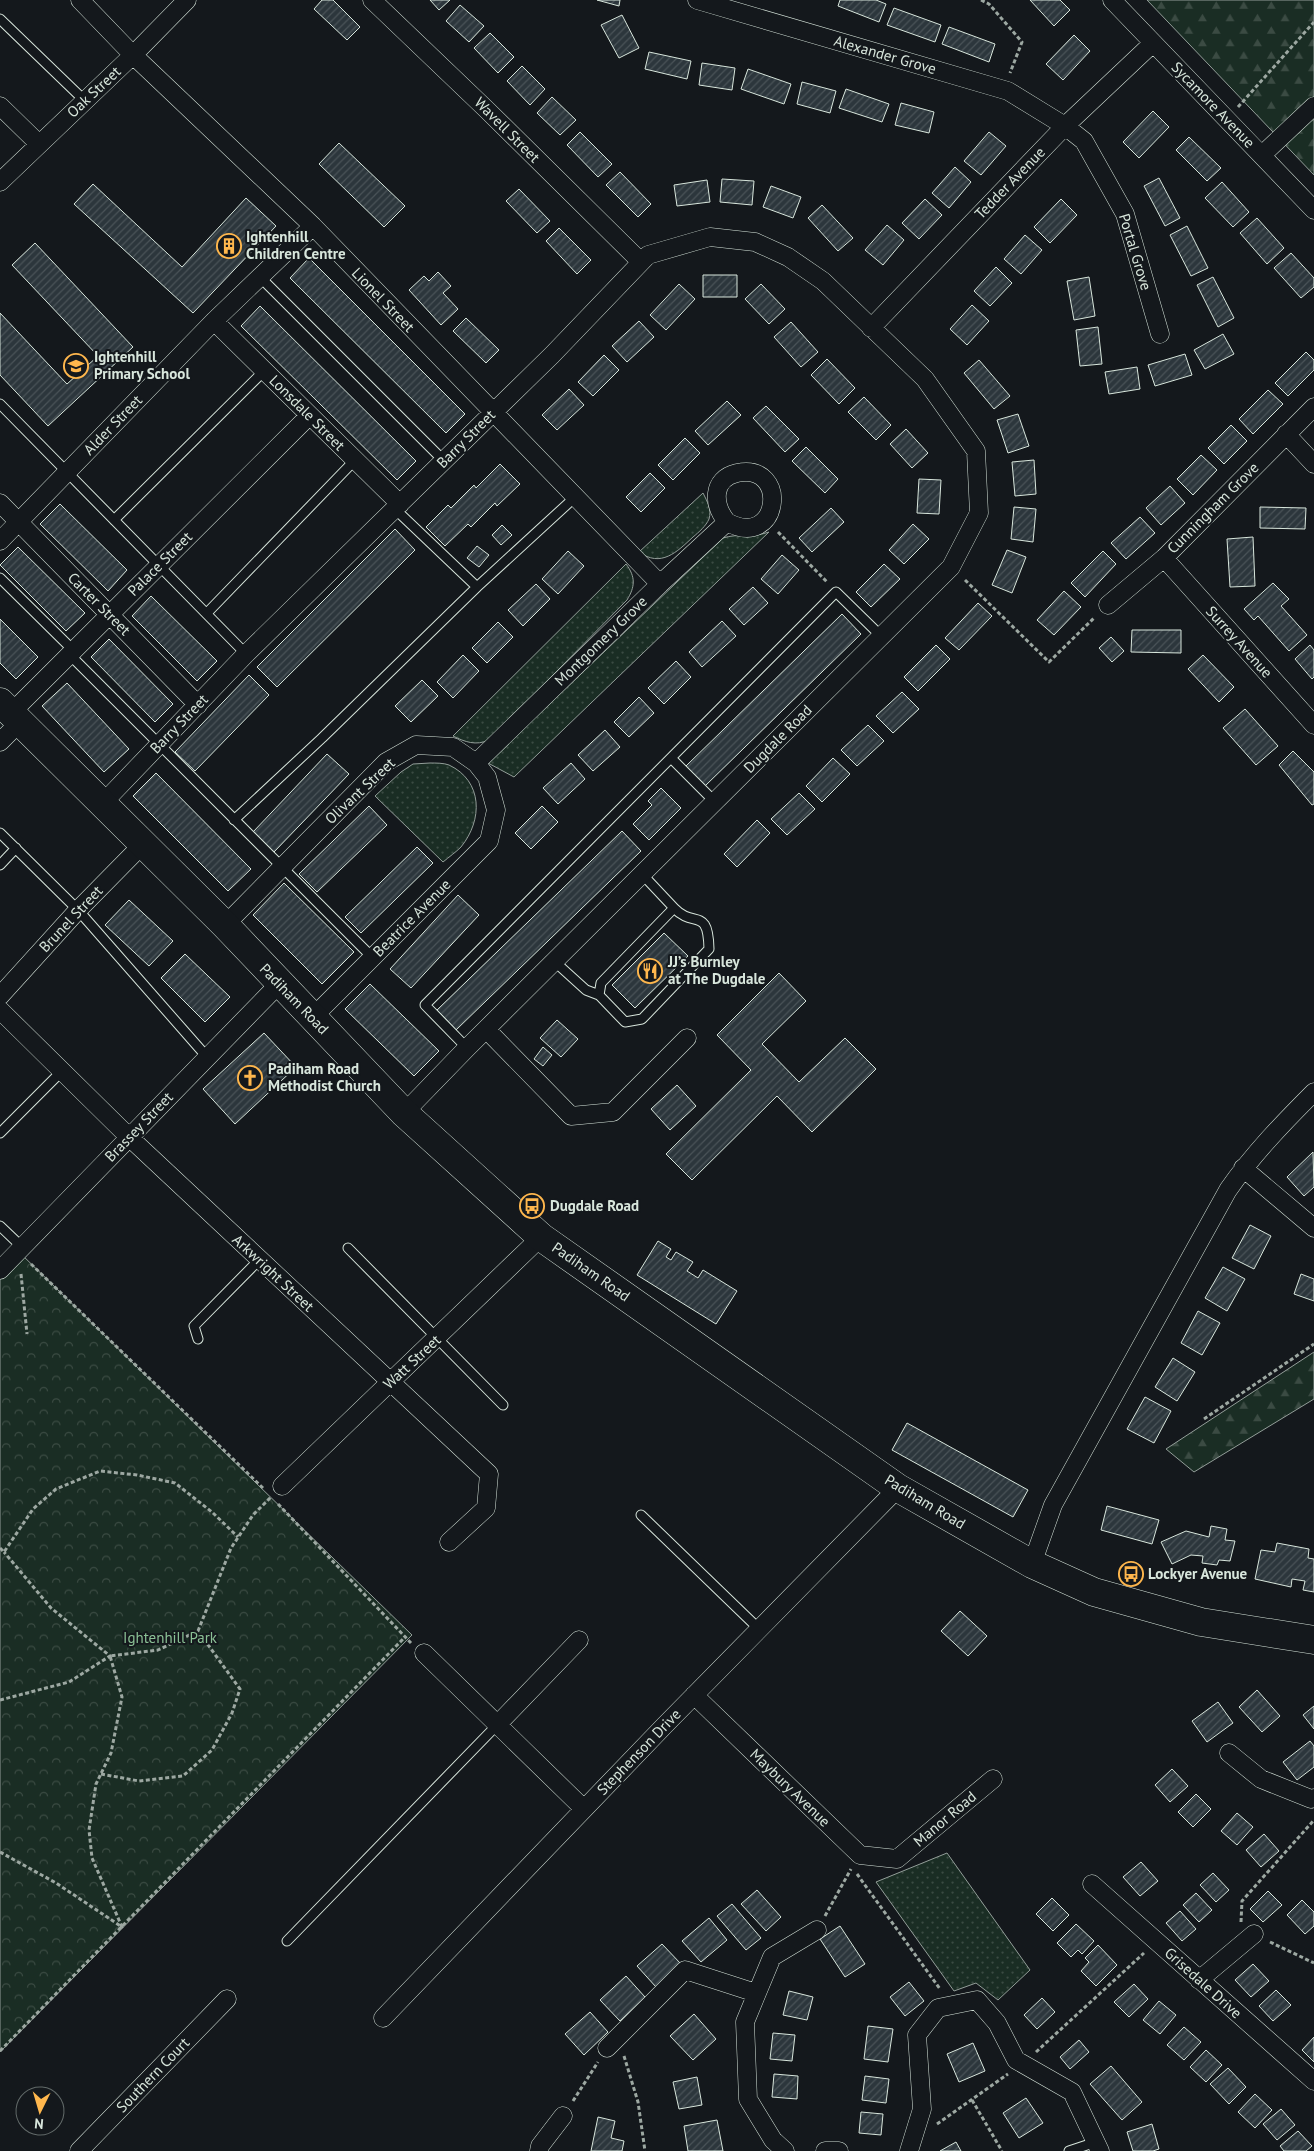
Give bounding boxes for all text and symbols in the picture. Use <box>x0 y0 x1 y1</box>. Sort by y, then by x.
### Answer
street label: Alexander Grove <box>832 31 938 78</box>
street label: Sycamore Avenue <box>1168 58 1259 152</box>
street label: Oak Street <box>63 62 125 121</box>
street label: Wavell Street <box>471 93 544 166</box>
street label: Tedder Avenue <box>970 143 1049 223</box>
street label: Portal Grove <box>1115 211 1156 292</box>
place label: Ightenhill Children Centre <box>246 227 346 263</box>
building icon: Ightenhill Children Centre <box>216 233 242 259</box>
street label: Lionel Street <box>348 263 419 336</box>
place label: Ightenhill Primary School <box>94 347 190 383</box>
school or university icon: Ightenhill Primary School <box>63 353 89 379</box>
street label: Lonsdale Street <box>266 371 349 454</box>
street label: Alder Street <box>79 391 146 459</box>
street label: Barry Street <box>432 405 499 472</box>
street label: Cunningham Grove <box>1163 458 1262 557</box>
street label: Palace Street <box>123 527 196 600</box>
street label: Carter Street <box>64 568 135 639</box>
street label: Montgomery Grove <box>550 592 651 690</box>
street label: Surrey Avenue <box>1202 602 1277 682</box>
street label: Barry Street <box>146 690 212 757</box>
street label: Dugdale Road <box>739 700 816 777</box>
street label: Olivant Street <box>321 753 399 828</box>
street label: Beatrice Avenue <box>369 875 455 961</box>
street label: Brunel Street <box>35 881 106 956</box>
place label: JJ’s Burnley at The Dugdale <box>667 952 766 988</box>
restaurant icon: JJ’s Burnley at The Dugdale <box>637 958 663 984</box>
street label: Padiham Road <box>256 959 333 1038</box>
place label: Padiham Road Methodist Church <box>268 1059 381 1095</box>
church icon: Padiham Road Methodist Church <box>237 1065 263 1091</box>
street label: Brassey Street <box>101 1088 177 1166</box>
bus stop icon: Dugdale Road <box>519 1193 545 1219</box>
place label: Dugdale Road <box>550 1196 639 1215</box>
street label: Arkwright Street <box>229 1230 318 1315</box>
street label: Padiham Road <box>549 1238 634 1305</box>
street label: Watt Street <box>379 1330 444 1393</box>
street label: Padiham Road <box>881 1470 969 1533</box>
bus stop icon: Lockyer Avenue <box>1118 1561 1144 1587</box>
place label: Lockyer Avenue <box>1148 1564 1248 1583</box>
park label: Ightenhill Park <box>123 1628 218 1647</box>
street label: Stephenson Drive <box>593 1704 685 1799</box>
street label: Maybury Avenue <box>746 1745 834 1831</box>
street label: Manor Road <box>909 1787 980 1850</box>
street label: Grisedale Drive <box>1161 1943 1246 2022</box>
street label: Southern Court <box>112 2033 193 2116</box>
north arrow <box>15 2086 65 2136</box>
text: N <box>33 2115 44 2133</box>

